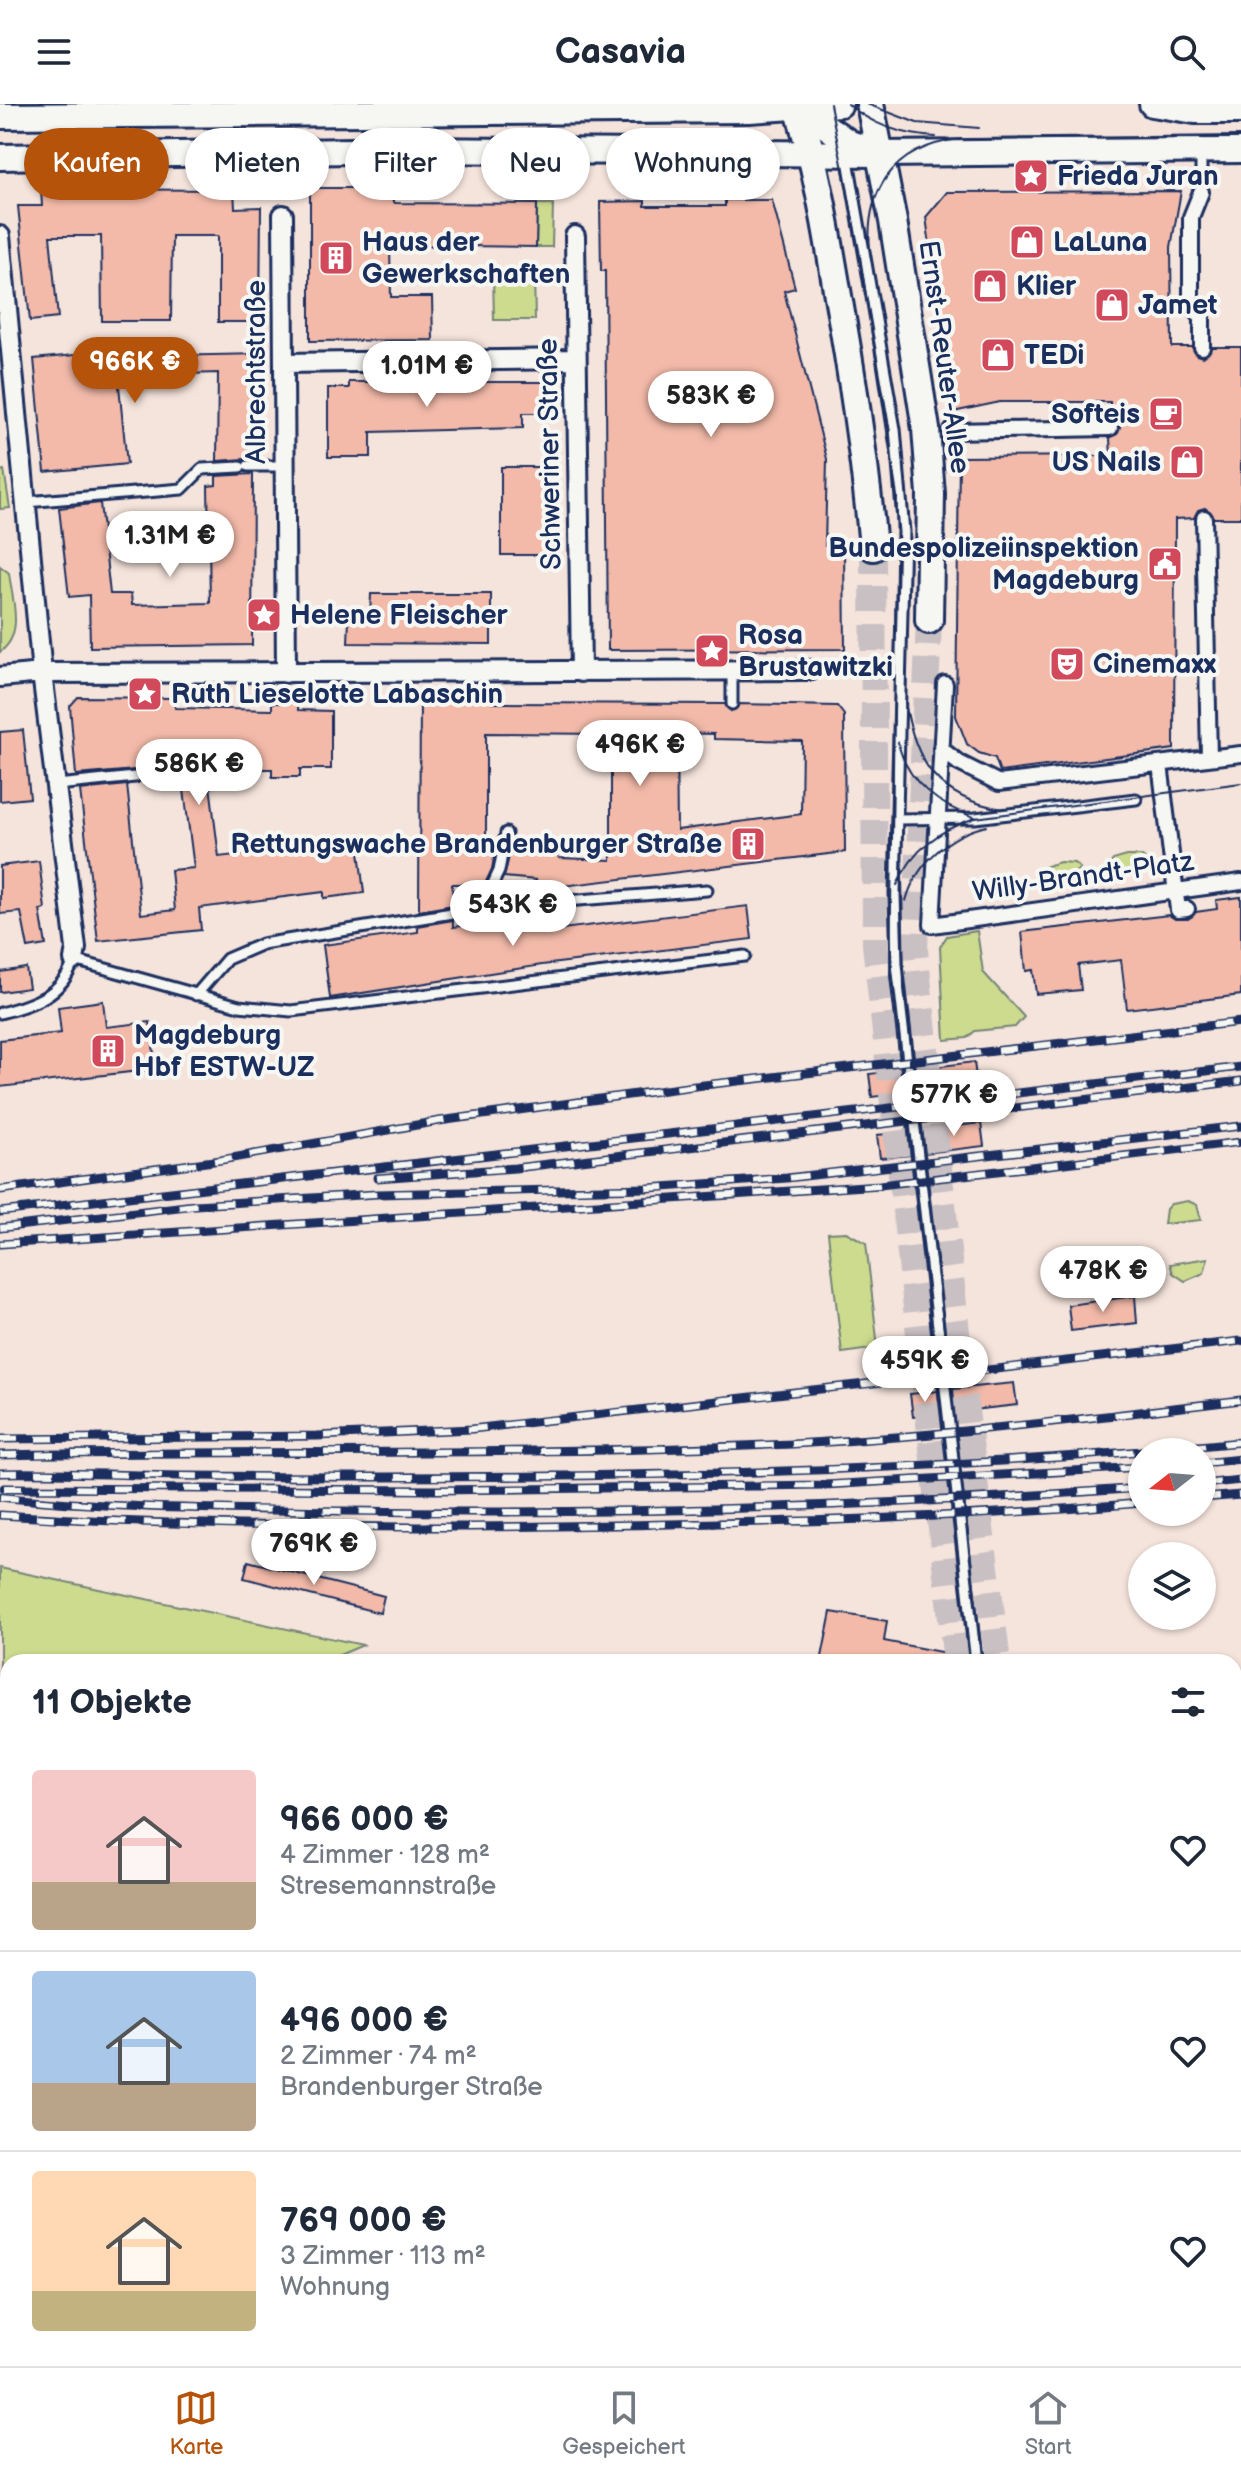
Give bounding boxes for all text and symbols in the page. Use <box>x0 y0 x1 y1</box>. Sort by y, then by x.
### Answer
icon: menu <box>32 30 76 74</box>
icon: search <box>1165 30 1209 74</box>
text: Casavia <box>555 31 686 74</box>
chip: Kaufen <box>24 128 169 200</box>
chip: Mieten <box>185 128 329 200</box>
chip: Filter <box>345 128 465 200</box>
chip: Neu <box>481 128 590 200</box>
chip: Wohnung <box>606 128 780 200</box>
place icon: Frieda Juran <box>1012 157 1050 195</box>
place label: Frieda Juran <box>1057 160 1219 193</box>
shop icon: LaLuna <box>1008 223 1046 261</box>
place label: Haus der Gewerkschaften <box>362 226 570 291</box>
place label: LaLuna <box>1053 226 1148 259</box>
street label: Ernst-Reuter-Allee <box>911 238 977 476</box>
building icon: Haus der Gewerkschaften <box>317 239 355 277</box>
shop icon: Klier <box>971 267 1009 305</box>
place label: Klier <box>1016 270 1077 303</box>
street label: Albrechtstraße <box>240 280 273 464</box>
shop icon: Jamet <box>1093 286 1131 324</box>
place label: Jamet <box>1138 289 1217 322</box>
shop icon: TEDi <box>979 336 1017 374</box>
pin: 966K € <box>70 337 200 405</box>
street label: Schweriner Straße <box>531 338 569 570</box>
place label: TEDi <box>1024 339 1084 372</box>
pin: 1.01M € <box>353 341 501 409</box>
text: 966K € <box>89 347 181 378</box>
text: 1.01M € <box>381 351 473 382</box>
pin: 583K € <box>646 371 776 439</box>
text: 583K € <box>666 381 756 412</box>
cafe icon: Softeis <box>1147 395 1185 433</box>
place label: Softeis <box>1051 398 1140 431</box>
shop icon: US Nails <box>1168 443 1206 481</box>
place label: US Nails <box>1052 446 1161 479</box>
pin: 1.31M € <box>96 511 244 579</box>
text: 1.31M € <box>124 521 216 552</box>
place label: Bundespolizeiinspektion Magdeburg <box>828 532 1139 597</box>
public building icon: Bundespolizeiinspektion Magdeburg <box>1146 545 1184 583</box>
place icon: Helene Fleischer <box>245 596 283 634</box>
place label: Helene Fleischer <box>290 599 509 632</box>
place label: Rosa Brustawitzki <box>738 619 893 684</box>
place icon: Rosa Brustawitzki <box>693 632 731 670</box>
theatre icon: Cinemaxx <box>1048 645 1086 683</box>
place label: Cinemaxx <box>1093 648 1217 681</box>
place icon: Ruth Lieselotte Labaschin <box>126 675 164 713</box>
place label: Ruth Lieselotte Labaschin <box>171 678 503 711</box>
pin: 496K € <box>575 720 705 788</box>
text: 496K € <box>595 730 685 761</box>
pin: 586K € <box>134 739 264 807</box>
text: 586K € <box>154 749 244 780</box>
building icon: Rettungswache Brandenburger Straße <box>729 825 767 863</box>
place label: Rettungswache Brandenburger Straße <box>230 828 722 861</box>
street label: Willy-Brandt-Platz <box>970 845 1196 909</box>
pin: 543K € <box>448 880 578 948</box>
text: 543K € <box>468 890 558 921</box>
place label: Magdeburg Hbf ESTW-UZ <box>134 1019 314 1084</box>
building icon: Magdeburg Hbf ESTW-UZ <box>89 1032 127 1070</box>
pin: 577K € <box>889 1070 1019 1138</box>
text: 577K € <box>910 1080 998 1111</box>
pin: 478K € <box>1038 1246 1168 1314</box>
text: 478K € <box>1058 1256 1148 1287</box>
pin: 459K € <box>860 1336 990 1404</box>
text: 459K € <box>880 1346 970 1377</box>
north arrow <box>1128 1438 1216 1526</box>
map controls <box>1128 1438 1216 1630</box>
pin: 769K € <box>249 1519 379 1587</box>
text: 769K € <box>269 1529 359 1560</box>
button: layers <box>1128 1542 1216 1630</box>
icon: filters <box>1166 1680 1210 1724</box>
text: 11 Objekte <box>32 1682 192 1723</box>
text: 966 000 € <box>280 1799 449 1840</box>
icon: home <box>96 1802 192 1898</box>
icon: heart <box>1166 1828 1210 1872</box>
text: 4 Zimmer · 128 m² <box>280 1840 490 1871</box>
text: Stresemannstraße <box>280 1871 496 1902</box>
text: 496 000 € <box>280 2000 448 2041</box>
icon: home <box>96 2003 192 2099</box>
icon: heart <box>1166 2029 1210 2073</box>
text: 2 Zimmer · 74 m² <box>280 2041 477 2072</box>
text: Brandenburger Straße <box>280 2072 543 2103</box>
text: 769 000 € <box>280 2200 447 2241</box>
icon: home <box>96 2203 192 2299</box>
icon: heart <box>1166 2229 1210 2273</box>
text: 3 Zimmer · 113 m² <box>280 2241 486 2272</box>
text: Wohnung <box>280 2272 390 2303</box>
tab: Karte <box>170 2386 223 2461</box>
tab: Gespeichert <box>562 2386 686 2461</box>
tab: Start <box>1025 2386 1071 2461</box>

